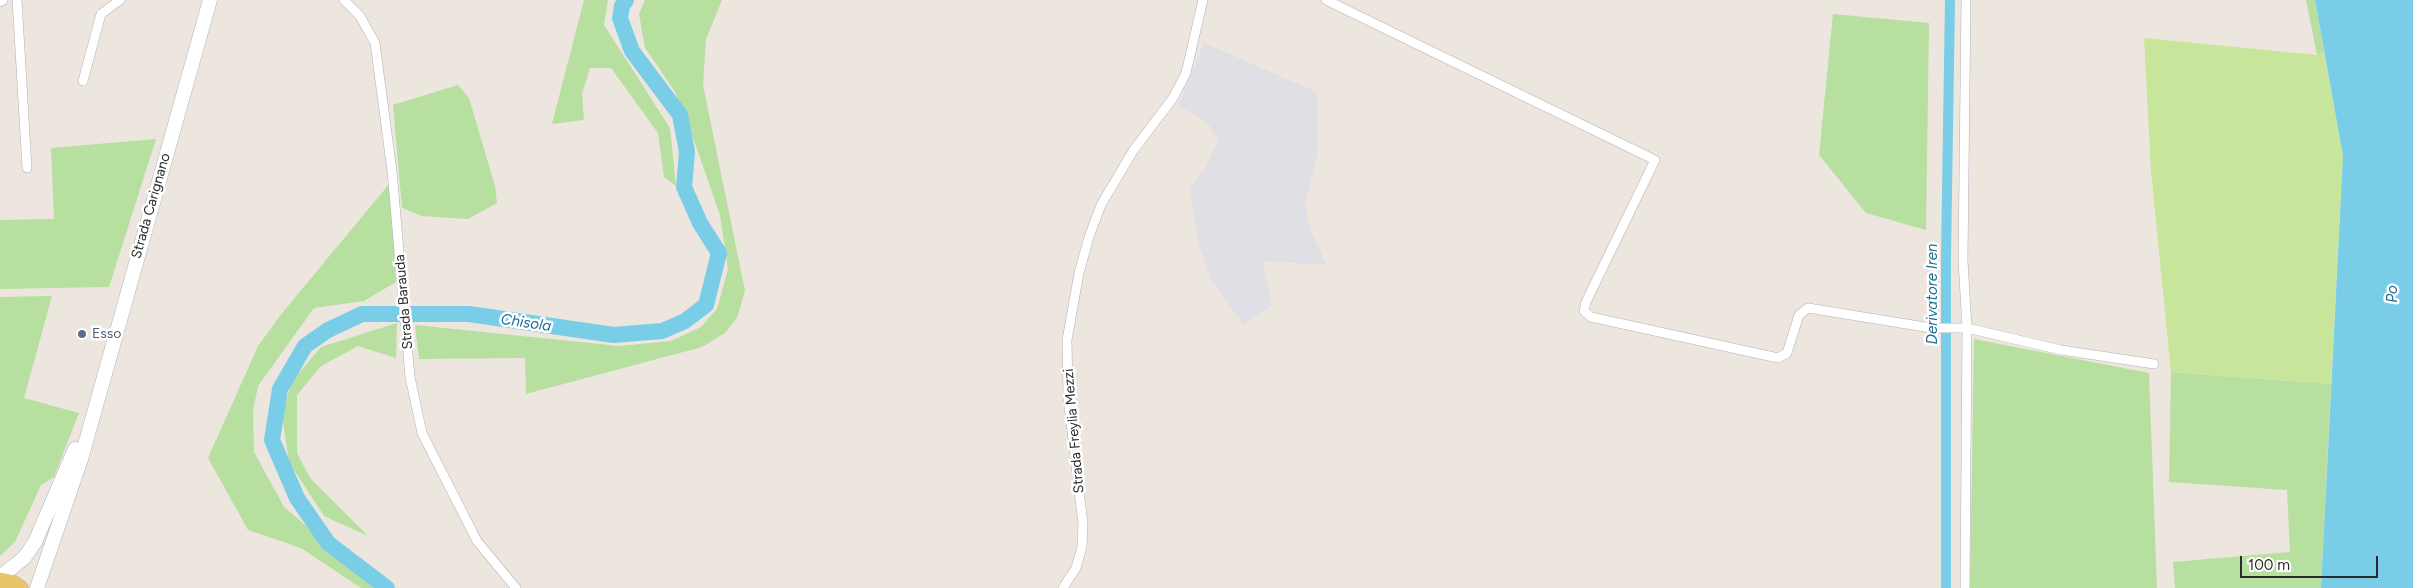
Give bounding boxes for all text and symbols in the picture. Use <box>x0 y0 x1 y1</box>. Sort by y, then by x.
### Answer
street label: Strada Carignano <box>128 151 174 261</box>
water label: Derivatore Iren <box>1924 244 1942 344</box>
street label: Strada Barauda <box>391 254 417 350</box>
water label: Po <box>2384 285 2402 303</box>
water label: Chisola <box>500 311 552 335</box>
place label: Esso <box>92 326 121 342</box>
marker: Esso <box>76 328 88 340</box>
street label: Strada Freylia Mezzi <box>1060 368 1088 494</box>
scale bar <box>2243 546 2380 578</box>
text: 100 m <box>2248 556 2290 574</box>

